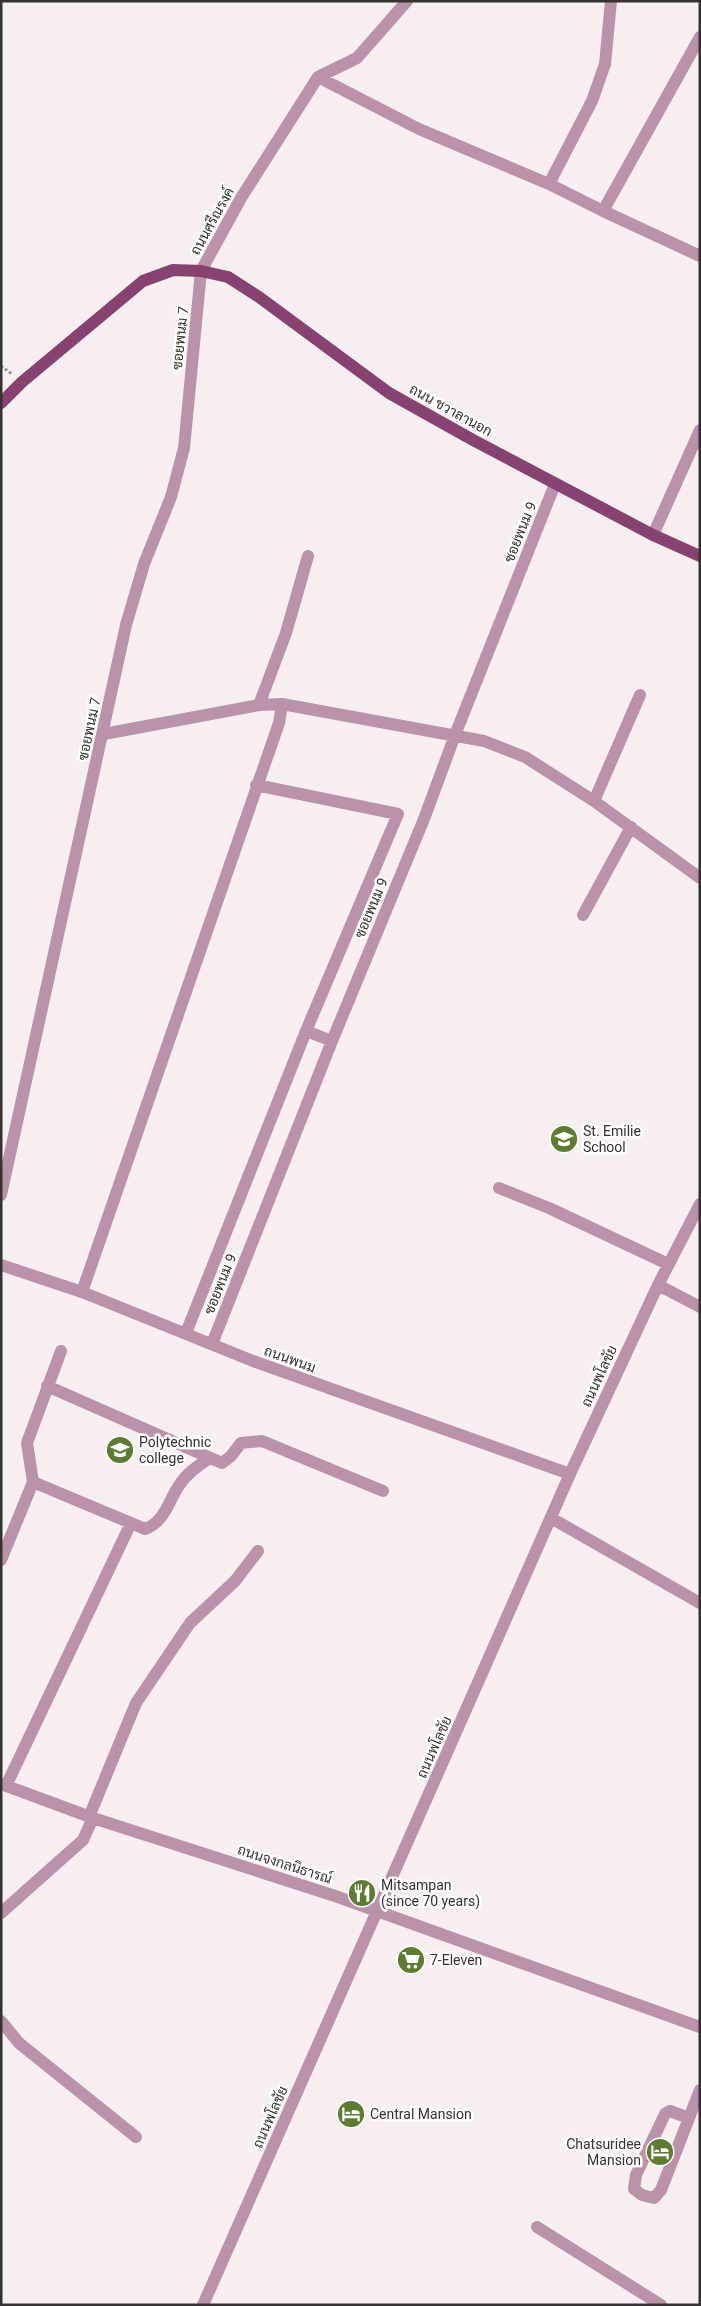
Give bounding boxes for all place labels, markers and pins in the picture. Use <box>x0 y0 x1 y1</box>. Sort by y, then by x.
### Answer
place label: St. Emilie School <box>583 1123 641 1155</box>
school or university icon: St. Emilie School <box>549 1124 579 1154</box>
place label: Polytechnic college <box>139 1434 211 1466</box>
school or university icon: Polytechnic college <box>105 1435 135 1465</box>
place label: Mitsampan (since 70 years) <box>381 1877 480 1910</box>
restaurant icon: Mitsampan (since 70 years) <box>347 1878 377 1908</box>
supermarket icon: 7-Eleven <box>396 1945 426 1975</box>
place label: 7-Eleven <box>430 1952 482 1968</box>
hotel icon: Central Mansion <box>336 2099 366 2129</box>
place label: Central Mansion <box>370 2106 472 2122</box>
place label: Chatsuridee Mansion <box>566 2136 641 2168</box>
hotel icon: Chatsuridee Mansion <box>645 2137 675 2167</box>

